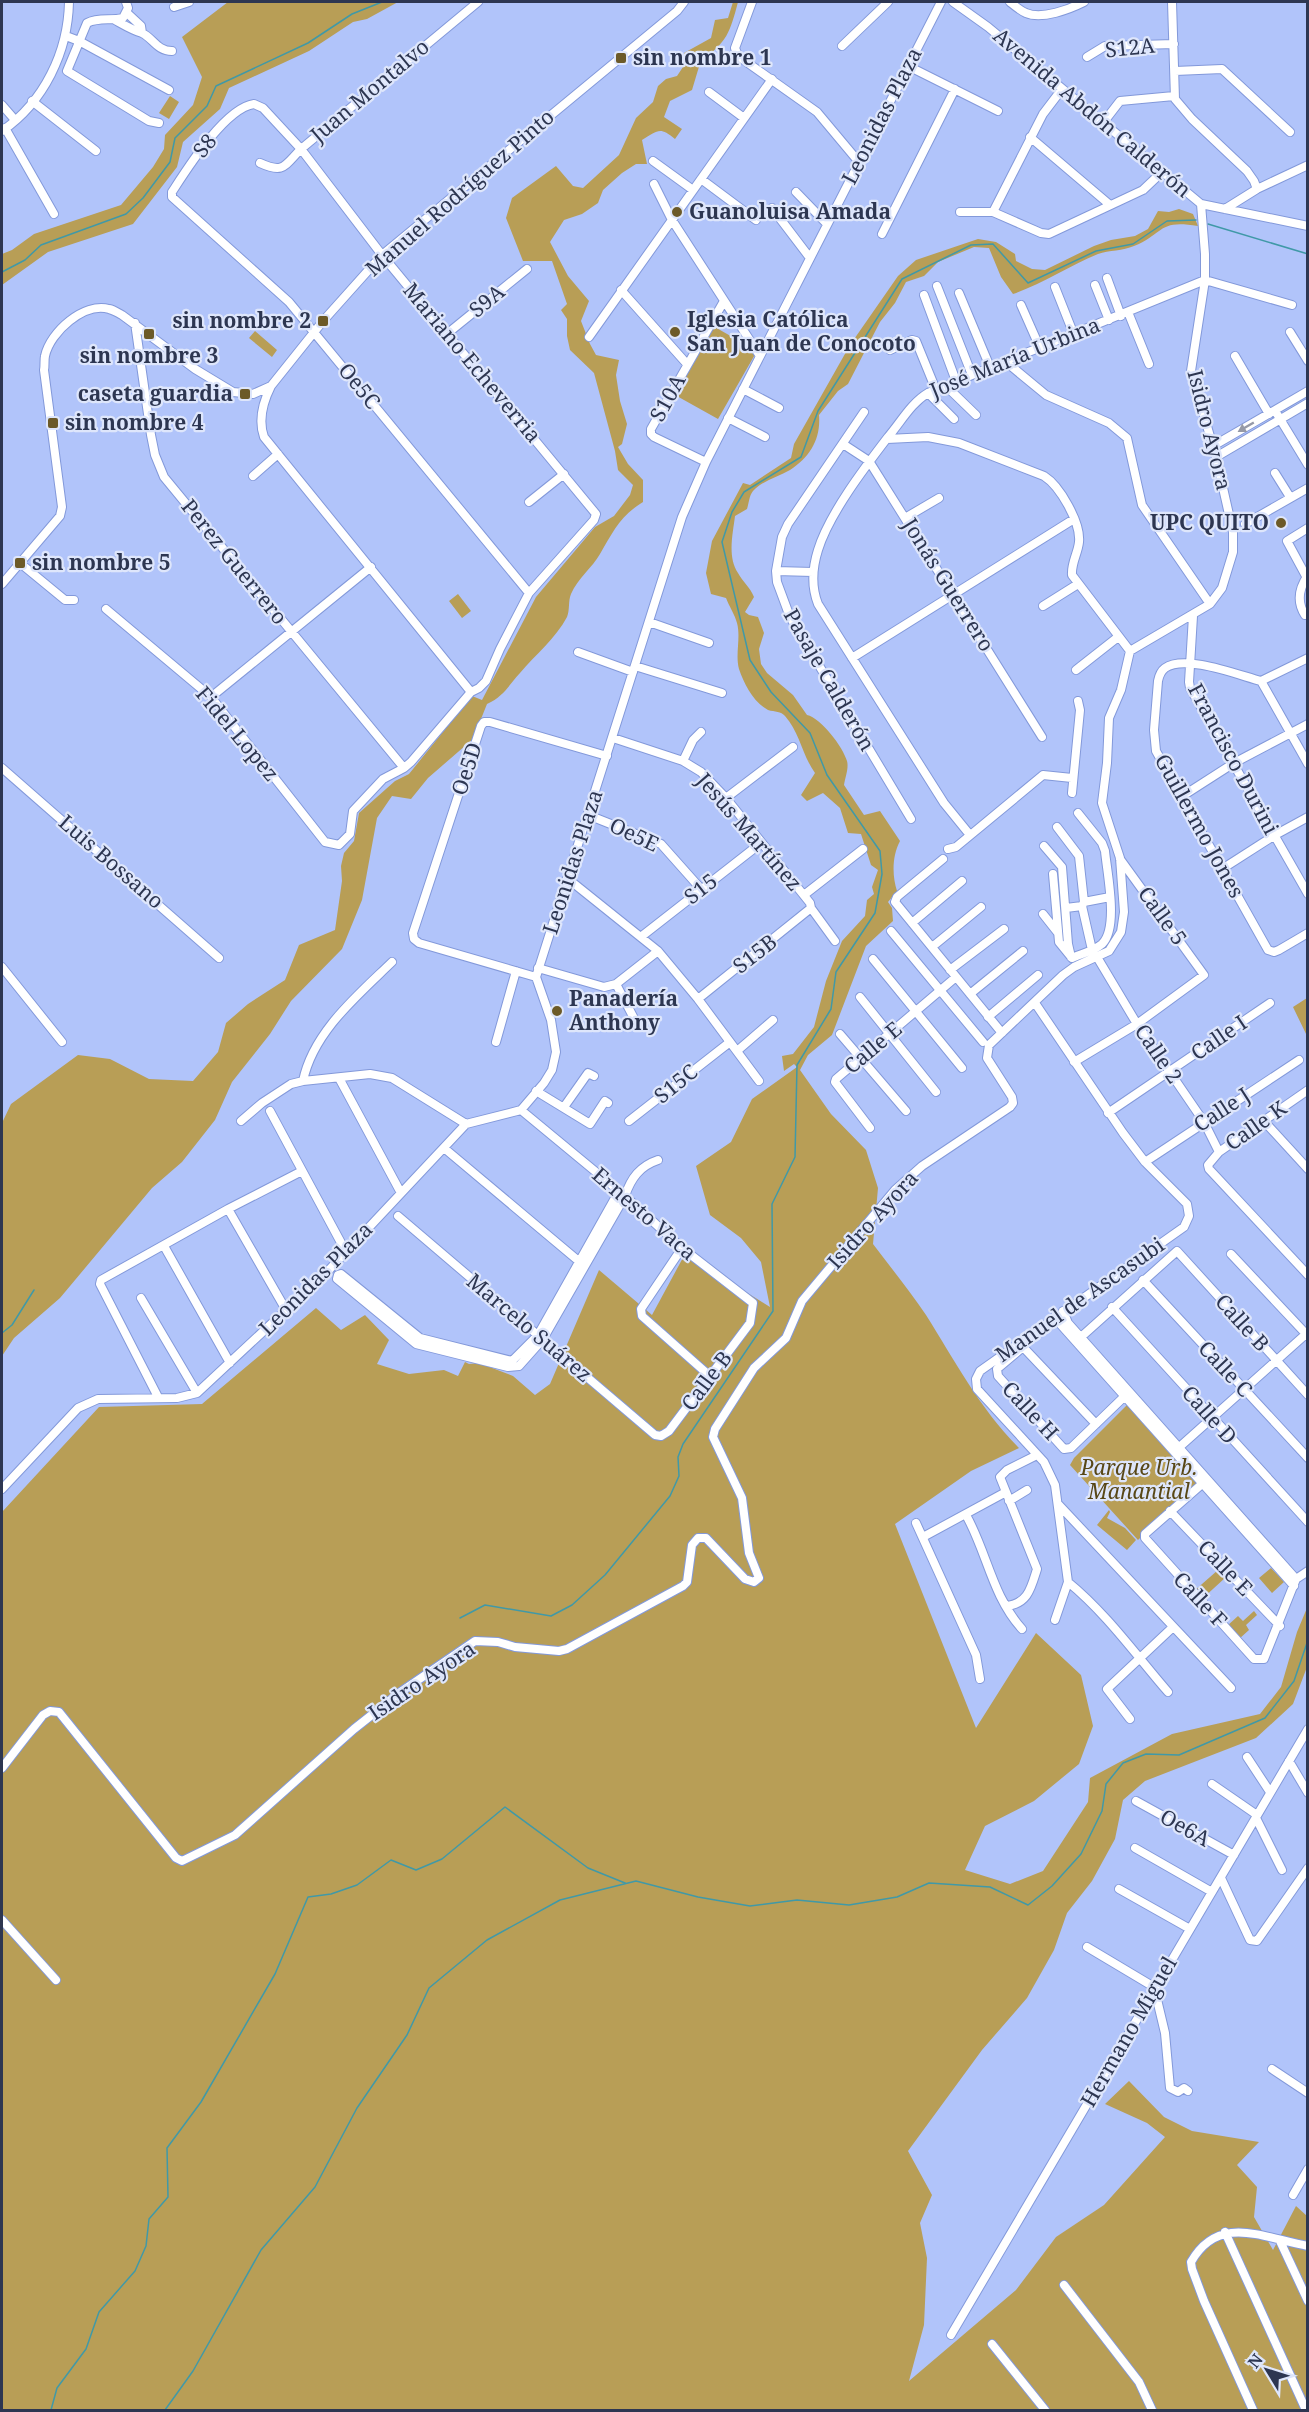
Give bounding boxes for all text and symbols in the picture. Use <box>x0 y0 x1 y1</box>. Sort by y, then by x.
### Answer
street label: Avenida Abdón Calderón <box>988 21 1197 203</box>
street label: S12A <box>1104 30 1156 64</box>
street label: Juan Montalvo <box>303 32 435 149</box>
street label: Leonidas Plaza <box>835 42 928 189</box>
place label: sin nombre 1 <box>633 43 772 71</box>
marker: sin nombre 1 <box>614 51 628 65</box>
street label: Manuel Rodríguez Pinto <box>359 102 560 282</box>
street label: S8 <box>186 127 222 163</box>
place label: Guanoluisa Amada <box>689 197 891 225</box>
marker: Guanoluisa Amada <box>670 205 684 219</box>
street label: Mariano Echeverria <box>398 276 548 448</box>
street label: S9A <box>463 277 510 323</box>
place label: Iglesia Católica San Juan de Conocoto <box>687 305 916 357</box>
place label: sin nombre 2 <box>172 306 311 334</box>
street label: José María Urbina <box>924 310 1104 404</box>
marker: sin nombre 2 <box>316 314 330 328</box>
marker: Iglesia Católica San Juan de Conocoto <box>668 325 682 339</box>
marker: sin nombre 3 <box>142 327 156 341</box>
place label: sin nombre 3 <box>80 341 218 369</box>
street label: Oe5C <box>333 357 387 414</box>
street label: Isidro Ayora <box>1181 367 1238 493</box>
street label: S10A <box>643 369 692 426</box>
place label: caseta guardia <box>78 379 233 407</box>
marker: caseta guardia <box>238 387 252 401</box>
place label: sin nombre 4 <box>65 408 204 436</box>
marker: sin nombre 4 <box>46 416 60 430</box>
one-way arrow <box>1238 422 1254 433</box>
street label: Perez Guerrero <box>175 493 294 630</box>
place label: UPC QUITO <box>1150 508 1269 536</box>
street label: Jonás Guerrero <box>896 512 1001 657</box>
marker: UPC QUITO <box>1274 516 1288 530</box>
place label: sin nombre 5 <box>32 548 171 576</box>
marker: sin nombre 5 <box>13 556 27 570</box>
street label: Pasaje Calderón <box>778 603 882 756</box>
street label: Francisco Durini <box>1182 678 1286 839</box>
street label: Fidel Lopez <box>190 680 286 787</box>
street label: Oe5D <box>444 739 488 799</box>
street label: Guillermo Jones <box>1149 749 1251 902</box>
street label: Jesús Martínez <box>690 766 809 896</box>
street label: Leonidas Plaza <box>536 786 609 937</box>
street label: Luis Bossano <box>53 808 170 915</box>
street label: Oe5E <box>605 810 664 858</box>
street label: S15 <box>678 866 723 910</box>
street label: Calle 5 <box>1132 880 1194 950</box>
street label: S15B <box>727 927 782 979</box>
place label: Panadería Anthony <box>569 984 678 1036</box>
marker: Panadería Anthony <box>550 1004 564 1018</box>
street label: Calle I <box>1185 1008 1252 1066</box>
street label: Calle E <box>837 1015 907 1080</box>
street label: Calle 2 <box>1129 1018 1189 1089</box>
street label: S15C <box>648 1057 703 1109</box>
street label: Calle J <box>1188 1081 1255 1138</box>
street label: Calle K <box>1219 1094 1292 1156</box>
street label: Ernesto Vaca <box>587 1160 703 1266</box>
street label: Isidro Ayora <box>821 1164 924 1275</box>
street label: Leonidas Plaza <box>252 1215 378 1341</box>
street label: Manuel de Ascasubi <box>989 1230 1170 1368</box>
street label: Marcelo Suárez <box>461 1267 598 1388</box>
street label: Calle B <box>1210 1288 1276 1357</box>
street label: Calle C <box>1193 1334 1259 1403</box>
street label: Calle B <box>675 1345 738 1416</box>
street label: Calle H <box>996 1375 1065 1446</box>
street label: Calle D <box>1176 1379 1243 1450</box>
park label: Parque Urb. Manantial <box>1080 1453 1197 1505</box>
street label: Calle E <box>1192 1533 1259 1601</box>
street label: Calle F <box>1168 1565 1234 1633</box>
street label: Isidro Ayora <box>363 1634 480 1726</box>
street label: Oe6A <box>1155 1802 1216 1852</box>
street label: Hermano Miguel <box>1074 1951 1183 2112</box>
north arrow <box>1237 2340 1297 2400</box>
text: N <box>1243 2349 1268 2373</box>

